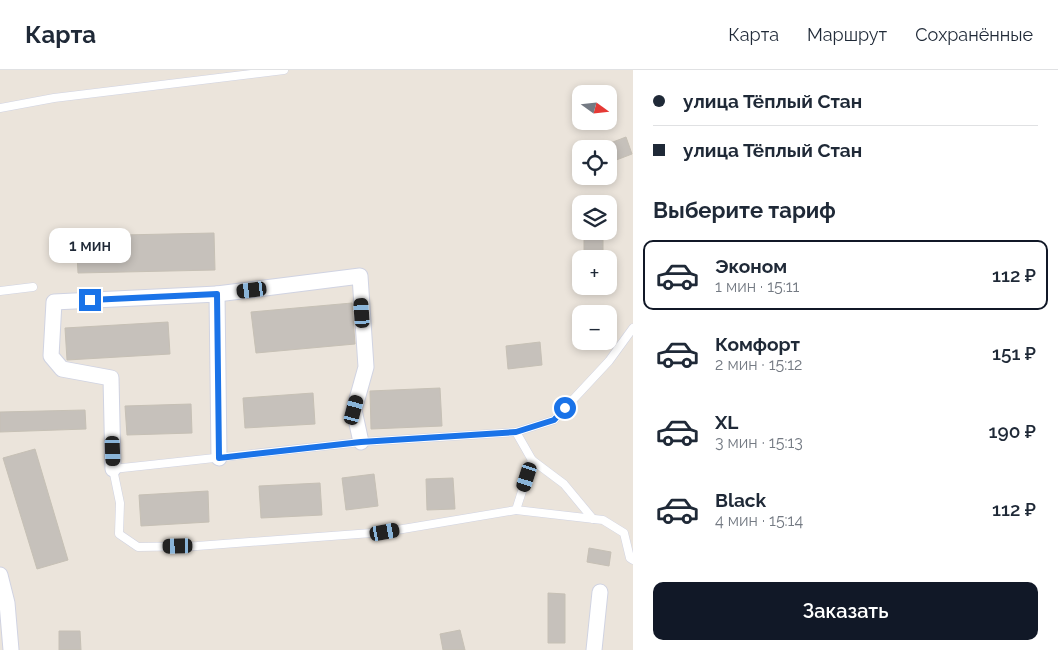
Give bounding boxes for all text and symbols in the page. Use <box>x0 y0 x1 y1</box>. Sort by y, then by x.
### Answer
text: Карта <box>25 20 96 49</box>
text: Карта <box>728 24 779 45</box>
text: Маршрут <box>807 24 887 45</box>
text: Сохранённые <box>915 24 1033 45</box>
north arrow <box>572 85 618 130</box>
map controls <box>572 85 617 350</box>
text: улица Тёплый Стан <box>683 90 862 112</box>
text: улица Тёплый Стан <box>683 139 862 161</box>
button: locate <box>572 140 617 185</box>
button: layers <box>572 195 617 240</box>
text: Выберите тариф <box>653 197 836 223</box>
callout: 1 мин <box>49 228 131 262</box>
text: 1 мин <box>69 236 111 255</box>
button: + <box>572 250 617 295</box>
icon: car <box>655 253 700 298</box>
text: Эконом <box>715 255 787 277</box>
text: 112 ₽ <box>992 264 1036 286</box>
text: 1 мин · 15:11 <box>715 277 799 296</box>
car <box>236 281 267 299</box>
route end <box>79 289 101 311</box>
car <box>353 298 370 328</box>
button: − <box>572 305 617 350</box>
icon: car <box>655 331 700 376</box>
text: Комфорт <box>715 333 800 355</box>
text: 151 ₽ <box>992 342 1036 364</box>
text: 2 мин · 15:12 <box>715 355 802 374</box>
car <box>342 394 365 426</box>
route start <box>554 397 576 419</box>
icon: car <box>655 409 700 454</box>
text: XL <box>715 411 738 433</box>
text: 190 ₽ <box>989 420 1036 442</box>
text: 3 мин · 15:13 <box>715 433 803 452</box>
car <box>104 436 121 466</box>
car <box>515 460 538 494</box>
icon: car <box>655 487 700 532</box>
text: Black <box>715 489 766 511</box>
text: 112 ₽ <box>992 498 1036 520</box>
text: 4 мин · 15:14 <box>715 511 803 530</box>
car <box>368 522 401 542</box>
car <box>162 538 193 554</box>
button: Заказать <box>653 582 1038 640</box>

